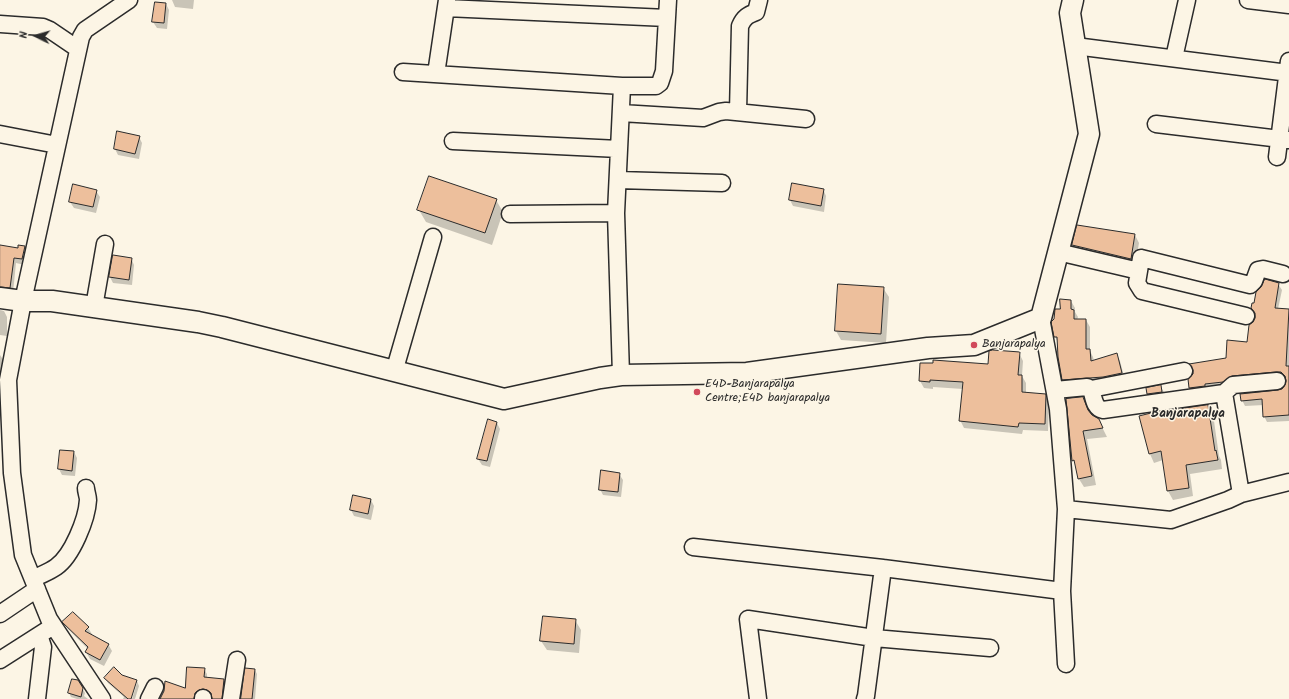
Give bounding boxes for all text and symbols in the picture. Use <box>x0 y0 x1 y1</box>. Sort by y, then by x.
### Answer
north arrow <box>16 16 56 56</box>
text: N <box>15 31 33 39</box>
place label: Banjarapalya <box>982 338 1046 352</box>
marker: Banjarapalya <box>969 340 979 350</box>
place label: E4D Banjarapalya Centre;E4D banjarapalya <box>705 378 830 406</box>
marker: E4D Banjarapalya Centre;E4D banjarapalya <box>692 387 702 397</box>
district label: Banjarapalya <box>1151 407 1225 423</box>

